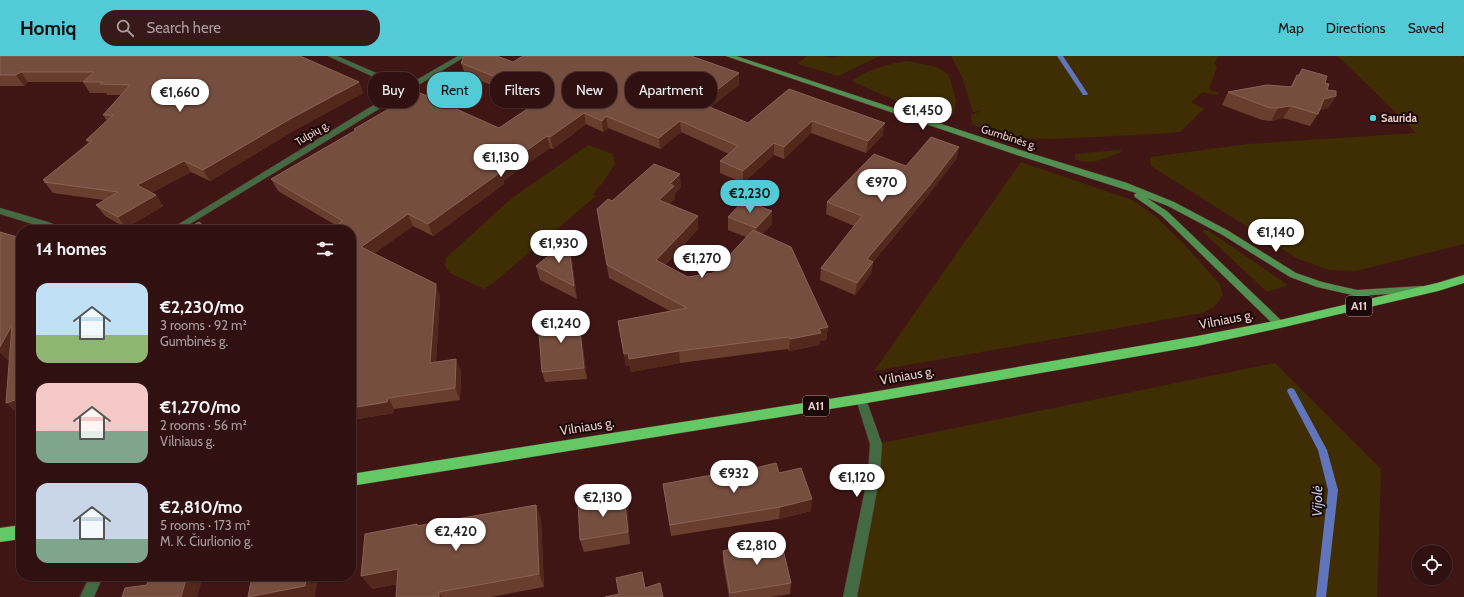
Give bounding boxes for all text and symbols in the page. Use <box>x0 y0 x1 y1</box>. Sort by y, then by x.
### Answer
search box <box>100 10 380 46</box>
text: Homiq <box>20 17 76 40</box>
icon: search <box>114 17 136 39</box>
text: Search here <box>146 19 221 37</box>
text: Map <box>1278 19 1304 37</box>
text: Directions <box>1326 19 1386 37</box>
text: Saved <box>1408 19 1444 37</box>
chip: Buy <box>368 72 419 108</box>
chip: Rent <box>427 72 482 108</box>
chip: Filters <box>490 72 554 108</box>
chip: New <box>562 72 617 108</box>
chip: Apartment <box>625 72 717 108</box>
pin: €1,660 <box>147 79 213 113</box>
text: €1,660 <box>160 84 200 100</box>
pin: €1,450 <box>890 97 956 131</box>
text: €1,450 <box>903 102 943 118</box>
place label: Saurida <box>1381 111 1417 125</box>
marker: Saurida <box>1368 113 1378 123</box>
street label: Tulpių g. <box>292 117 332 149</box>
street label: Gumbinės g. <box>979 121 1039 153</box>
pin: €1,130 <box>468 144 534 178</box>
text: €1,130 <box>483 149 519 165</box>
pin: €970 <box>858 169 906 203</box>
text: €970 <box>866 174 898 190</box>
pin: €2,230 <box>717 180 783 214</box>
text: €2,230 <box>729 185 771 201</box>
pin: €1,140 <box>1243 219 1309 253</box>
text: €1,140 <box>1257 224 1295 240</box>
pin: €1,930 <box>526 230 592 264</box>
text: €1,930 <box>539 235 579 251</box>
icon: filters <box>314 238 336 260</box>
text: 14 homes <box>36 239 106 259</box>
pin: €1,270 <box>669 245 735 279</box>
text: €1,270 <box>683 250 721 266</box>
road number: A11 <box>1346 296 1372 316</box>
text: €2,230/mo <box>160 297 244 317</box>
icon: home <box>68 299 116 347</box>
street label: Vilniaus g. <box>1198 306 1255 332</box>
pin: €1,240 <box>528 310 594 344</box>
text: €1,240 <box>541 315 581 331</box>
text: 3 rooms · 92 m² <box>160 317 247 333</box>
text: Gumbinės g. <box>160 333 228 349</box>
street label: Vilniaus g. <box>879 362 936 388</box>
road number: A11 <box>803 396 829 416</box>
text: €1,270/mo <box>160 397 241 417</box>
icon: home <box>68 399 116 447</box>
street label: Vilniaus g. <box>559 414 616 438</box>
text: 2 rooms · 56 m² <box>160 417 247 433</box>
text: Vilniaus g. <box>160 433 215 449</box>
pin: €932 <box>710 460 758 494</box>
pin: €1,120 <box>824 464 890 498</box>
text: €932 <box>719 465 749 481</box>
text: €1,120 <box>839 469 875 485</box>
pin: €2,130 <box>570 484 636 518</box>
water label: Vijolė <box>1308 485 1326 517</box>
text: €2,130 <box>584 489 622 505</box>
text: €2,810/mo <box>160 497 242 517</box>
icon: home <box>68 499 116 547</box>
text: 5 rooms · 173 m² <box>160 517 250 533</box>
pin: €2,420 <box>423 518 489 552</box>
text: €2,420 <box>435 523 477 539</box>
pin: €2,810 <box>724 532 790 566</box>
text: M. K. Čiurlionio g. <box>160 533 253 549</box>
text: €2,810 <box>737 537 777 553</box>
map controls <box>1412 545 1452 585</box>
button: locate <box>1412 545 1452 585</box>

